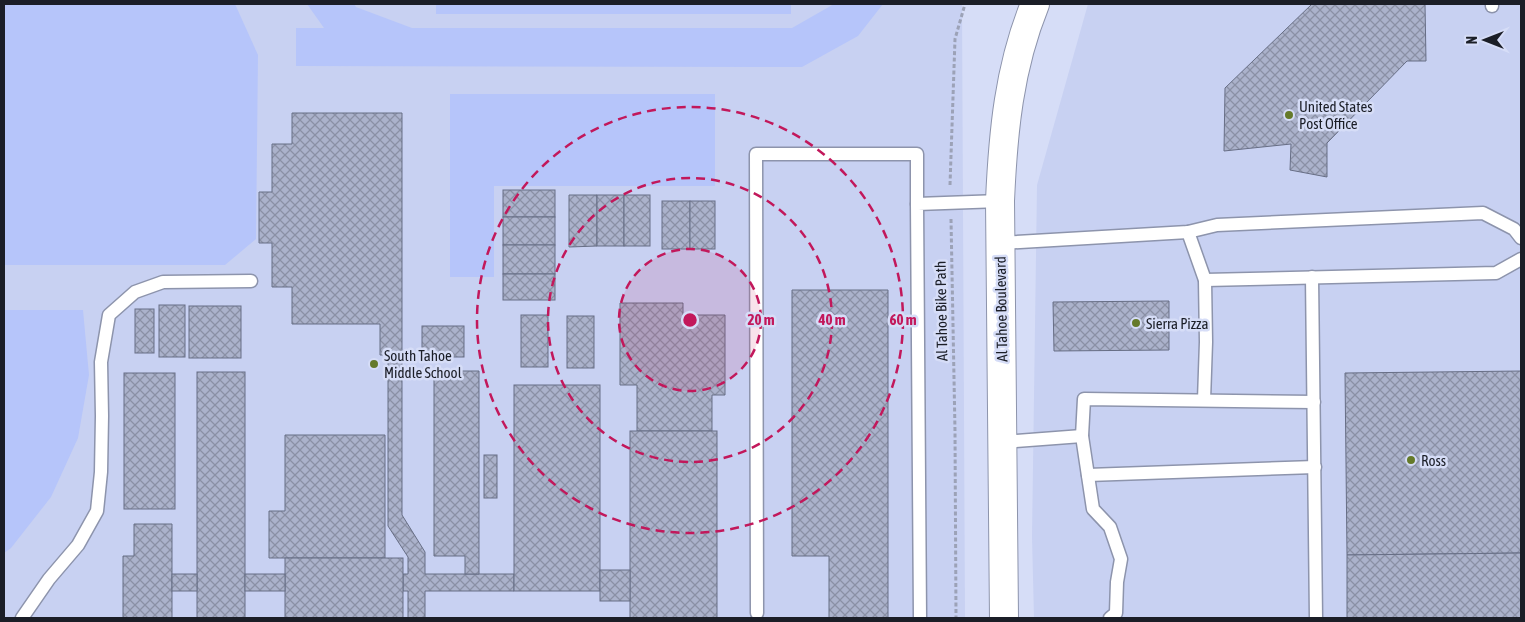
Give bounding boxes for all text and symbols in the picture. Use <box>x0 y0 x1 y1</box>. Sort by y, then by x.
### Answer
north arrow <box>1460 15 1510 65</box>
text: N <box>1464 36 1480 44</box>
place label: United States Post Office <box>1299 98 1373 132</box>
marker: United States Post Office <box>1283 109 1295 121</box>
street label: Al Tahoe Boulevard <box>992 256 1010 362</box>
street label: Al Tahoe Bike Path <box>932 261 950 361</box>
centre of rings <box>681 311 699 329</box>
text: 20 m <box>748 311 775 328</box>
text: 40 m <box>818 311 846 328</box>
text: 60 m <box>890 311 917 328</box>
place label: Sierra Pizza <box>1146 315 1208 332</box>
marker: Sierra Pizza <box>1130 317 1142 329</box>
place label: South Tahoe Middle School <box>384 347 462 381</box>
marker: South Tahoe Middle School <box>368 358 380 370</box>
place label: Ross <box>1421 452 1446 469</box>
marker: Ross <box>1405 454 1417 466</box>

